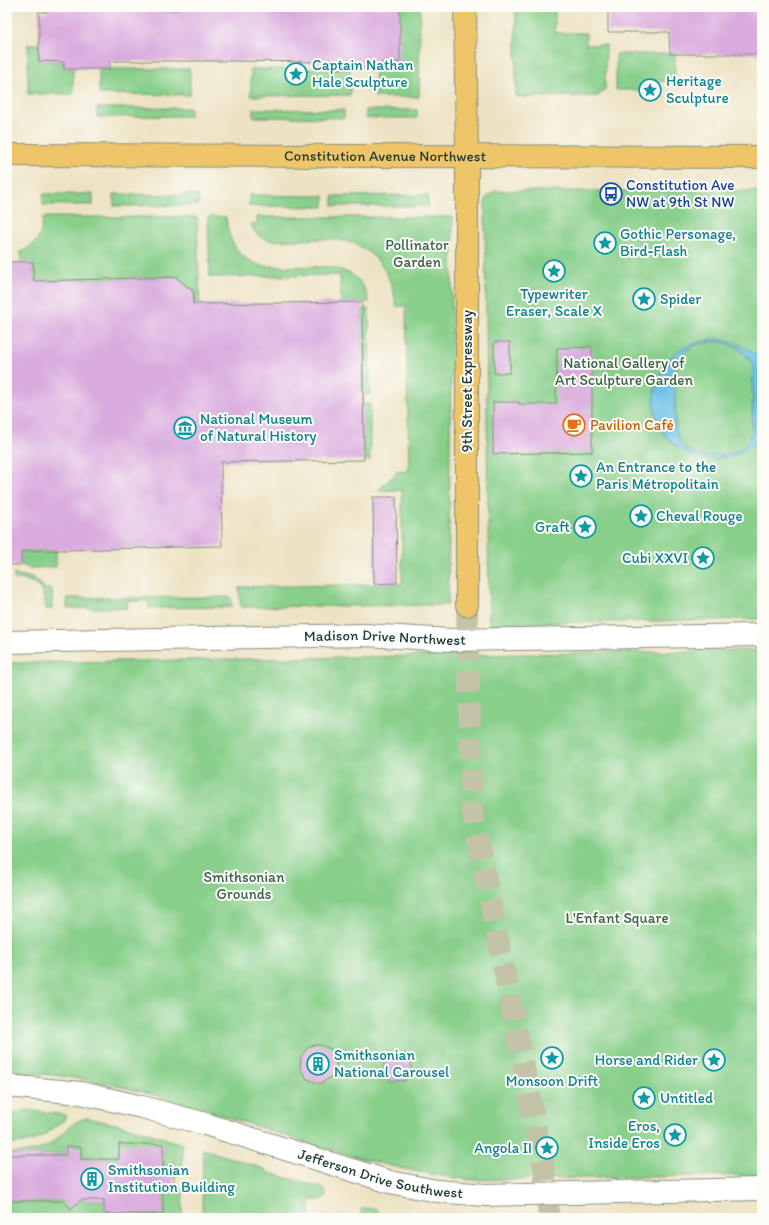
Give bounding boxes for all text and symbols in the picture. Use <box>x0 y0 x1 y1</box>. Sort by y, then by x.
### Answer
place label: Captain Nathan Hale Sculpture <box>312 56 414 91</box>
place icon: Captain Nathan Hale Sculpture <box>283 61 309 87</box>
place label: Heritage Sculpture <box>666 72 729 107</box>
place icon: Heritage Sculpture <box>637 77 663 103</box>
street label: Constitution Avenue Northwest <box>284 147 486 165</box>
place label: Constitution Ave NW at 9th St NW <box>626 176 734 211</box>
bus stop icon: Constitution Ave NW at 9th St NW <box>598 181 624 207</box>
place label: Gothic Personage, Bird-Flash <box>620 225 736 260</box>
place icon: Gothic Personage, Bird-Flash <box>592 230 618 256</box>
park label: Pollinator Garden <box>385 236 449 271</box>
place icon: Typewriter Eraser, Scale X <box>541 258 567 284</box>
place label: Typewriter Eraser, Scale X <box>506 285 602 320</box>
place icon: Spider <box>631 286 657 312</box>
place label: Spider <box>660 290 701 308</box>
street label: 9th Street Expressway <box>458 310 476 452</box>
park label: National Gallery of Art Sculpture Garden <box>555 354 693 389</box>
place label: National Museum of Natural History <box>200 410 317 445</box>
cafe icon: Pavilion Café <box>561 412 587 438</box>
museum icon: National Museum of Natural History <box>172 415 198 441</box>
place label: Pavilion Café <box>590 416 674 434</box>
place label: An Entrance to the Paris Métropolitain <box>596 458 719 493</box>
place icon: An Entrance to the Paris Métropolitain <box>568 463 594 489</box>
place icon: Cheval Rouge <box>628 503 654 529</box>
place label: Cheval Rouge <box>656 507 743 525</box>
place icon: Graft <box>572 514 598 540</box>
place label: Graft <box>535 518 570 536</box>
place icon: Cubi XXVI <box>690 545 716 571</box>
place label: Cubi XXVI <box>622 549 688 567</box>
street label: Madison Drive Northwest <box>304 626 466 649</box>
park label: Smithsonian Grounds <box>204 868 285 903</box>
park label: L'Enfant Square <box>565 909 669 927</box>
place icon: Monsoon Drift <box>539 1045 565 1071</box>
place label: Smithsonian National Carousel <box>334 1046 450 1081</box>
place icon: Horse and Rider <box>701 1047 727 1073</box>
building icon: Smithsonian National Carousel <box>305 1051 331 1077</box>
place label: Horse and Rider <box>595 1051 698 1069</box>
place label: Monsoon Drift <box>506 1072 598 1090</box>
place icon: Untitled <box>631 1085 657 1111</box>
place label: Untitled <box>660 1089 713 1107</box>
place label: Eros, Inside Eros <box>588 1117 660 1152</box>
place icon: Eros, Inside Eros <box>662 1122 688 1148</box>
place icon: Angola II <box>534 1135 560 1161</box>
place label: Angola II <box>474 1139 532 1157</box>
street label: Jefferson Drive Southwest <box>296 1145 464 1202</box>
place label: Smithsonian Institution Building <box>108 1161 235 1196</box>
building icon: Smithsonian Institution Building <box>79 1166 105 1192</box>

